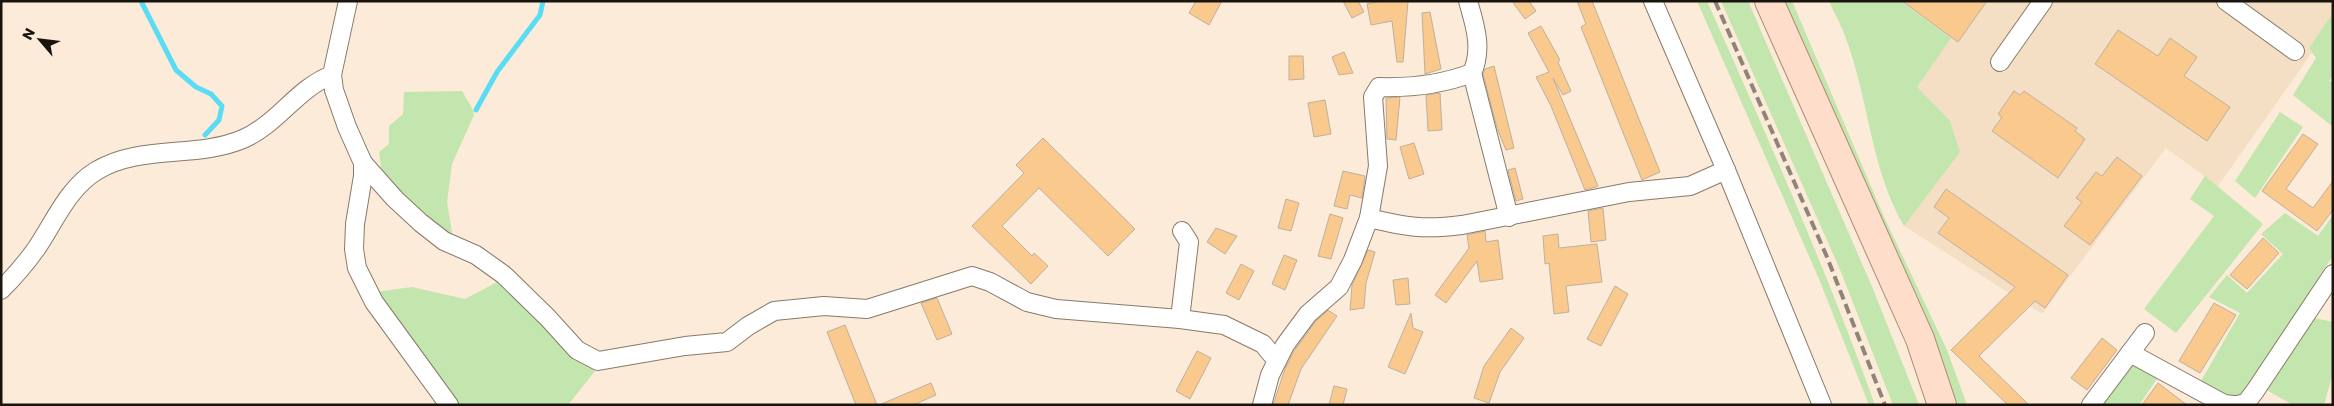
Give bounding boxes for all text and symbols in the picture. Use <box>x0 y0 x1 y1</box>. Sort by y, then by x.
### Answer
north arrow <box>15 15 65 65</box>
text: N <box>17 25 40 43</box>

